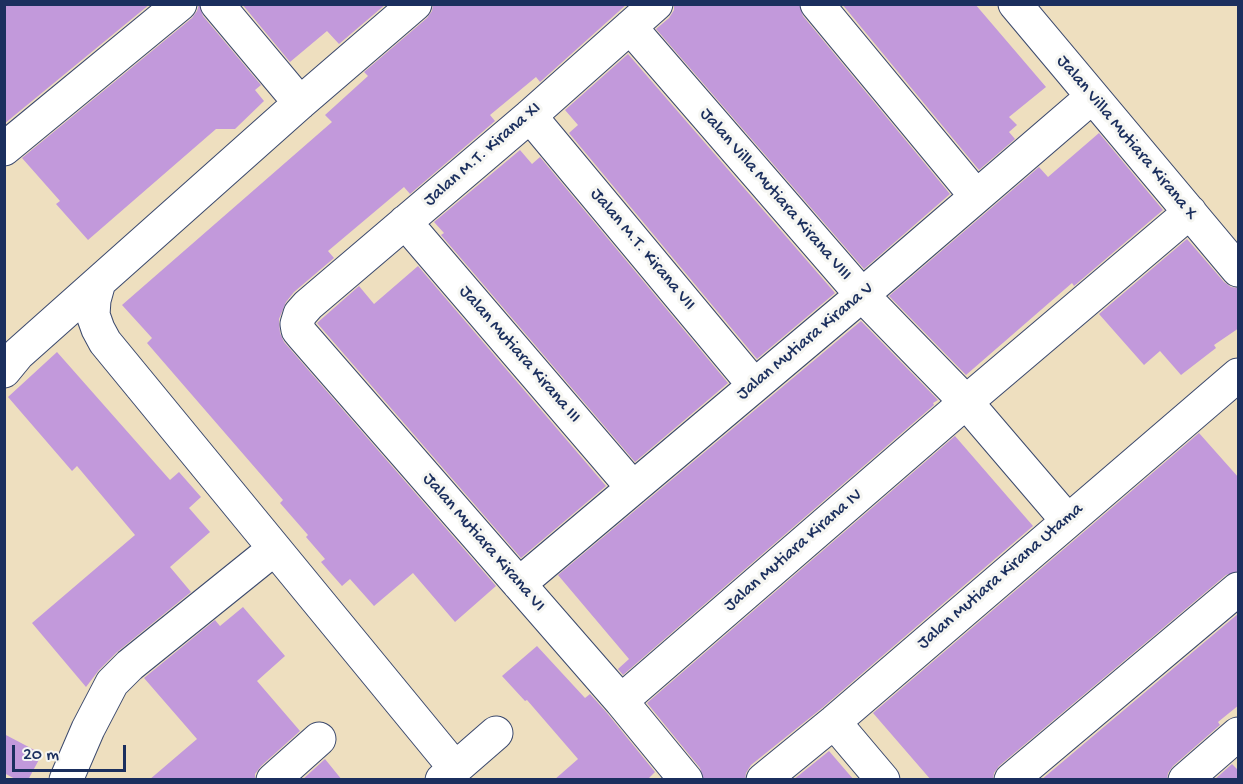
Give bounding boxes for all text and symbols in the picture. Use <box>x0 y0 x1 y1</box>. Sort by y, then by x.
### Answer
street label: Jalan Villa Mutiara Kirana X <box>1051 51 1201 225</box>
street label: Jalan M.T. Kirana XI <box>420 98 546 212</box>
street label: Jalan Villa Mutiara Kirana VIII <box>694 104 856 286</box>
street label: Jalan M.T. Kirana VII <box>585 184 699 316</box>
street label: Jalan Mutiara Kirana V <box>733 278 879 406</box>
street label: Jalan Mutiara Kirana III <box>453 282 585 428</box>
street label: Jalan Mutiara Kirana VI <box>417 469 549 617</box>
street label: Jalan Mutiara Kirana IV <box>720 485 868 617</box>
street label: Jalan Mutiara Kirana Utama <box>914 499 1088 655</box>
scale bar <box>15 733 129 771</box>
text: 20 m <box>23 745 59 766</box>

